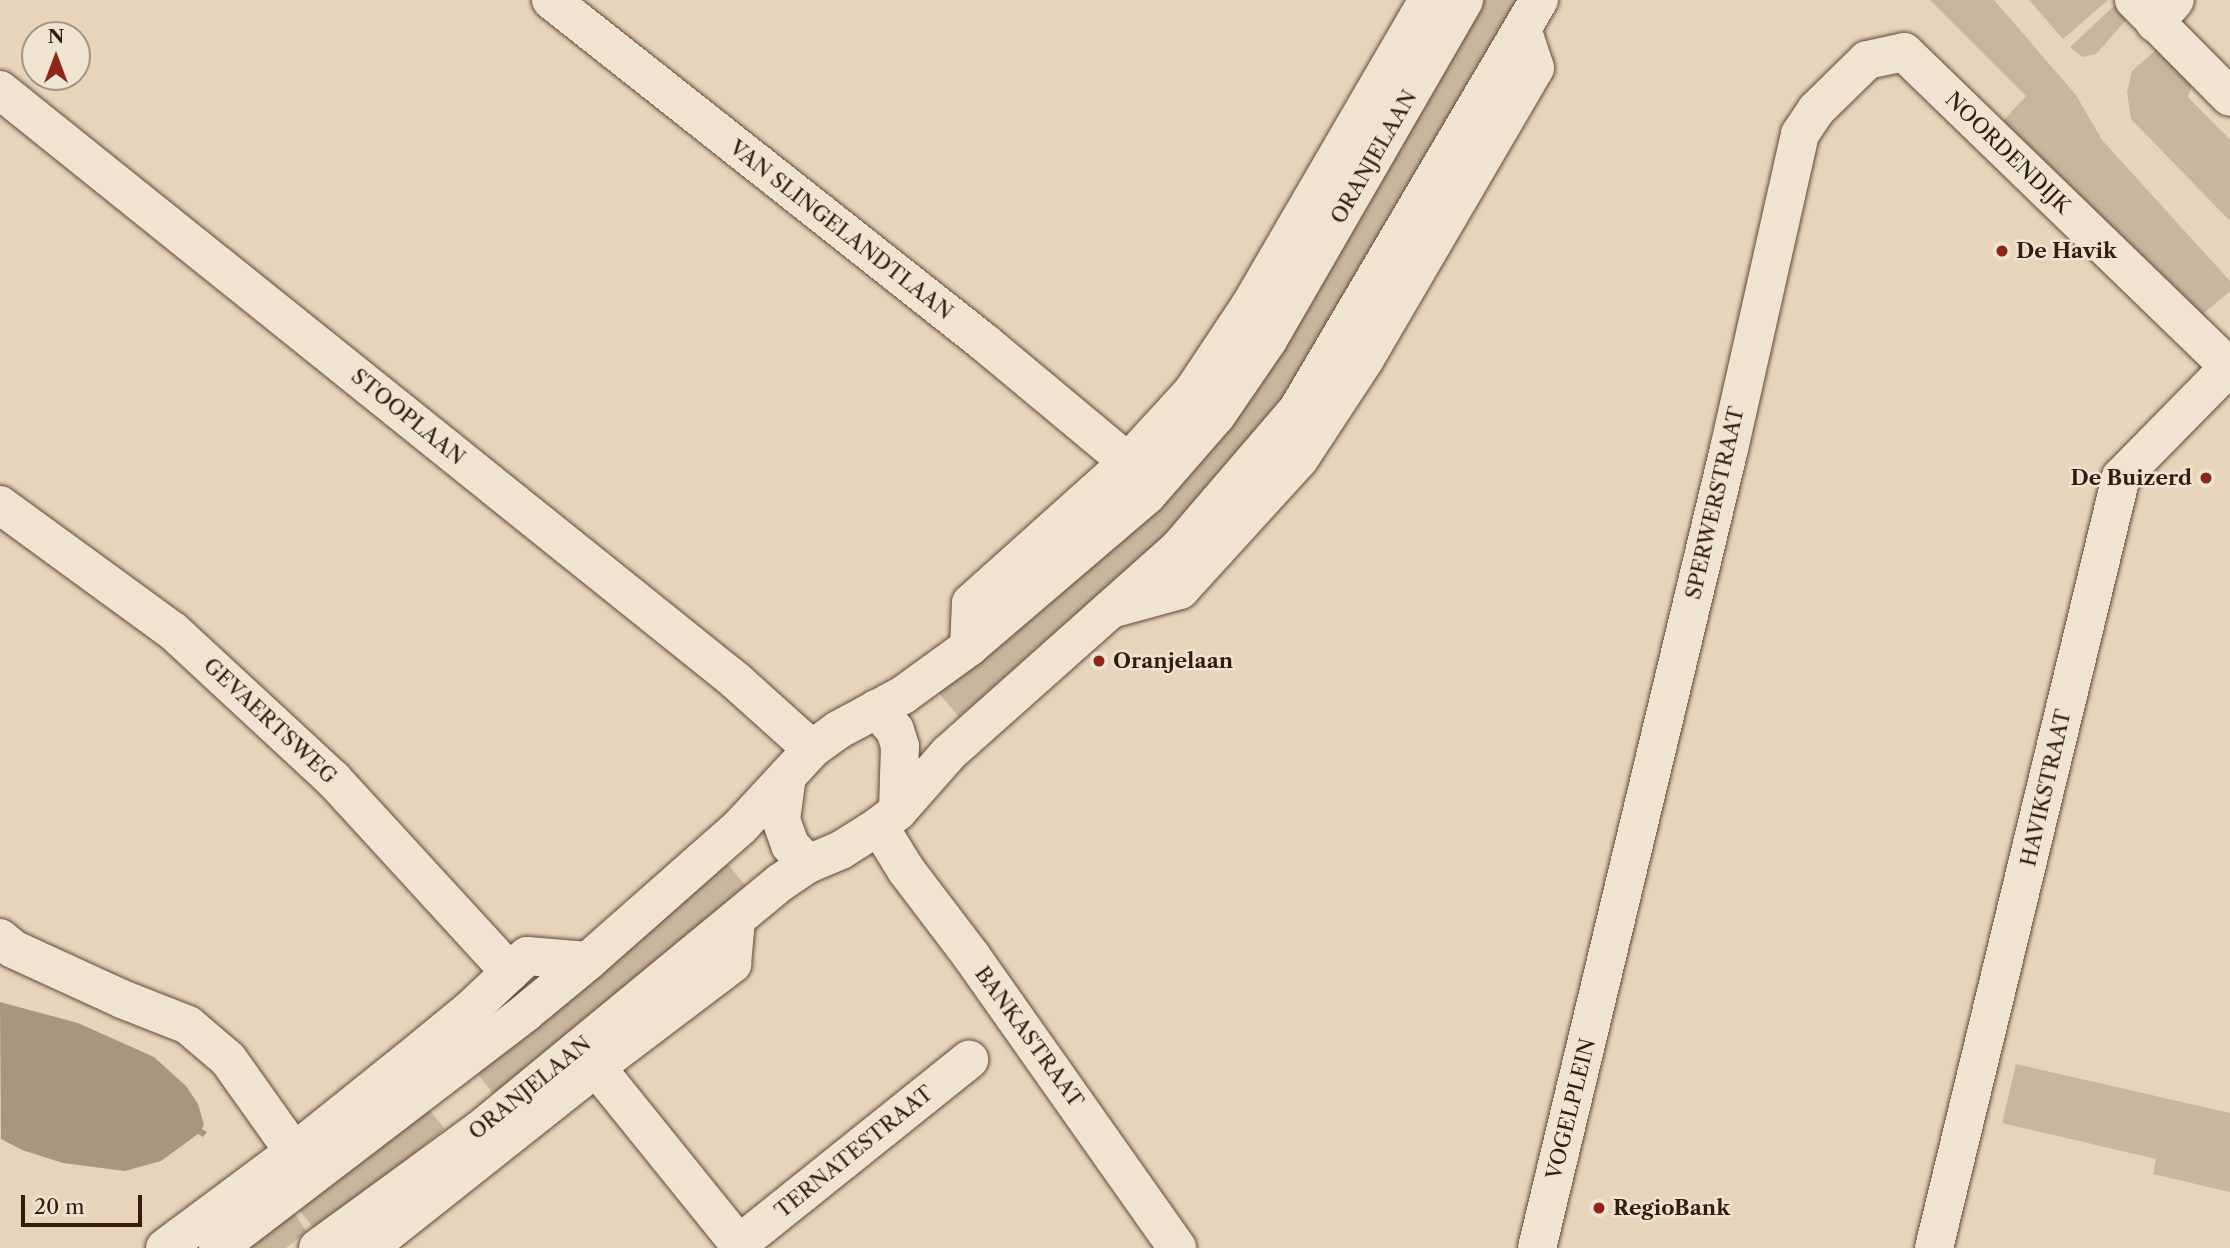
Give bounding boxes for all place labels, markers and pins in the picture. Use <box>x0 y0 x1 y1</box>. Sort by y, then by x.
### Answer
place label: De Havik <box>2016 238 2117 264</box>
marker: De Havik <box>1994 243 2010 259</box>
place label: De Buizerd <box>2070 465 2192 491</box>
marker: De Buizerd <box>2198 470 2214 486</box>
place label: Oranjelaan <box>1113 648 1233 674</box>
marker: Oranjelaan <box>1091 653 1107 669</box>
place label: RegioBank <box>1613 1195 1730 1221</box>
marker: RegioBank <box>1591 1200 1607 1216</box>

